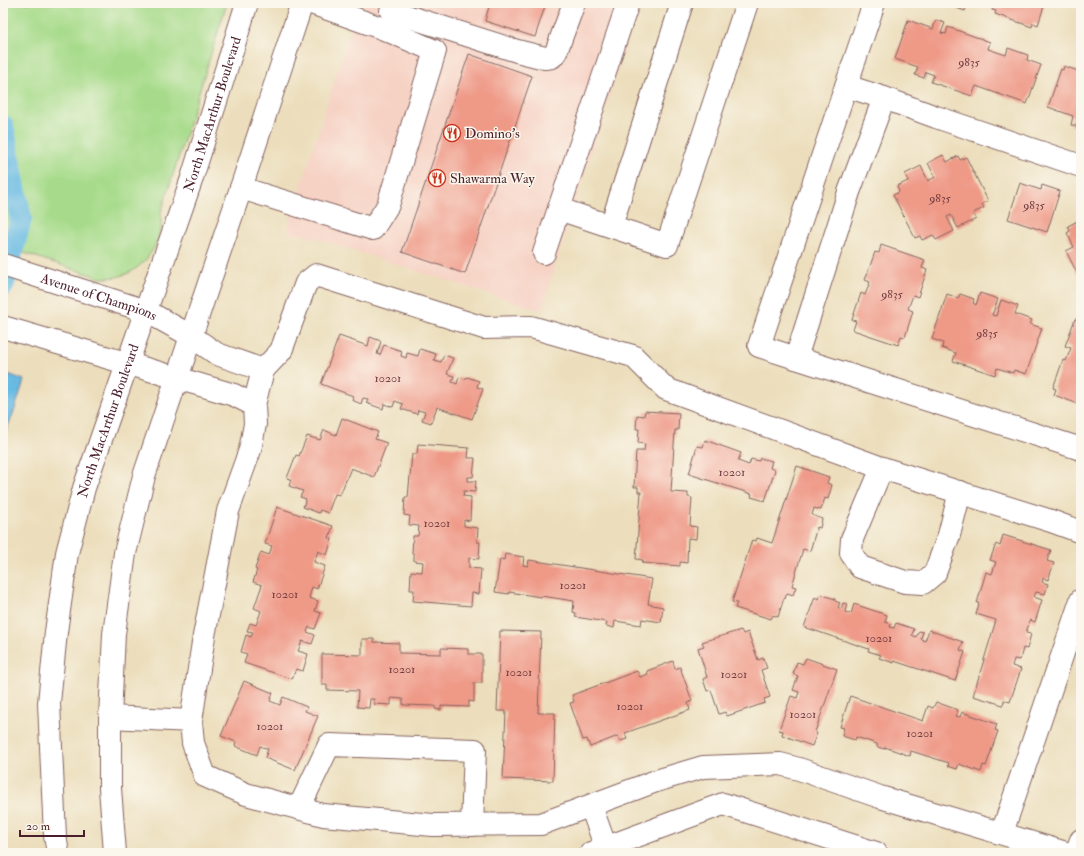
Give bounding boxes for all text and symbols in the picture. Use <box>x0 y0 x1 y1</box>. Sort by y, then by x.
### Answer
street label: North MacArthur Boulevard <box>179 34 244 194</box>
house number: 9835 <box>957 55 981 70</box>
restaurant icon: Domino's <box>442 123 462 143</box>
place label: Domino's <box>465 125 520 142</box>
restaurant icon: Shawarma Way <box>427 168 447 188</box>
place label: Shawarma Way <box>450 170 535 188</box>
house number: 9835 <box>928 191 952 206</box>
house number: 9835 <box>1022 198 1046 213</box>
street label: Avenue of Champions <box>38 269 160 324</box>
house number: 9835 <box>880 287 904 302</box>
house number: 9835 <box>975 326 999 341</box>
street label: North MacArthur Boulevard <box>73 341 142 499</box>
house number: 10201 <box>375 371 401 386</box>
house number: 10201 <box>719 465 745 480</box>
house number: 10201 <box>424 516 450 531</box>
house number: 10201 <box>560 578 586 593</box>
house number: 10201 <box>272 587 298 602</box>
house number: 10201 <box>866 631 892 646</box>
house number: 10201 <box>389 662 415 677</box>
house number: 10201 <box>506 665 532 680</box>
house number: 10201 <box>721 667 747 682</box>
house number: 10201 <box>617 699 643 714</box>
house number: 10201 <box>790 707 816 722</box>
house number: 10201 <box>257 719 283 734</box>
house number: 10201 <box>907 726 933 741</box>
scale bar <box>20 812 84 838</box>
text: 20 m <box>26 819 51 834</box>

